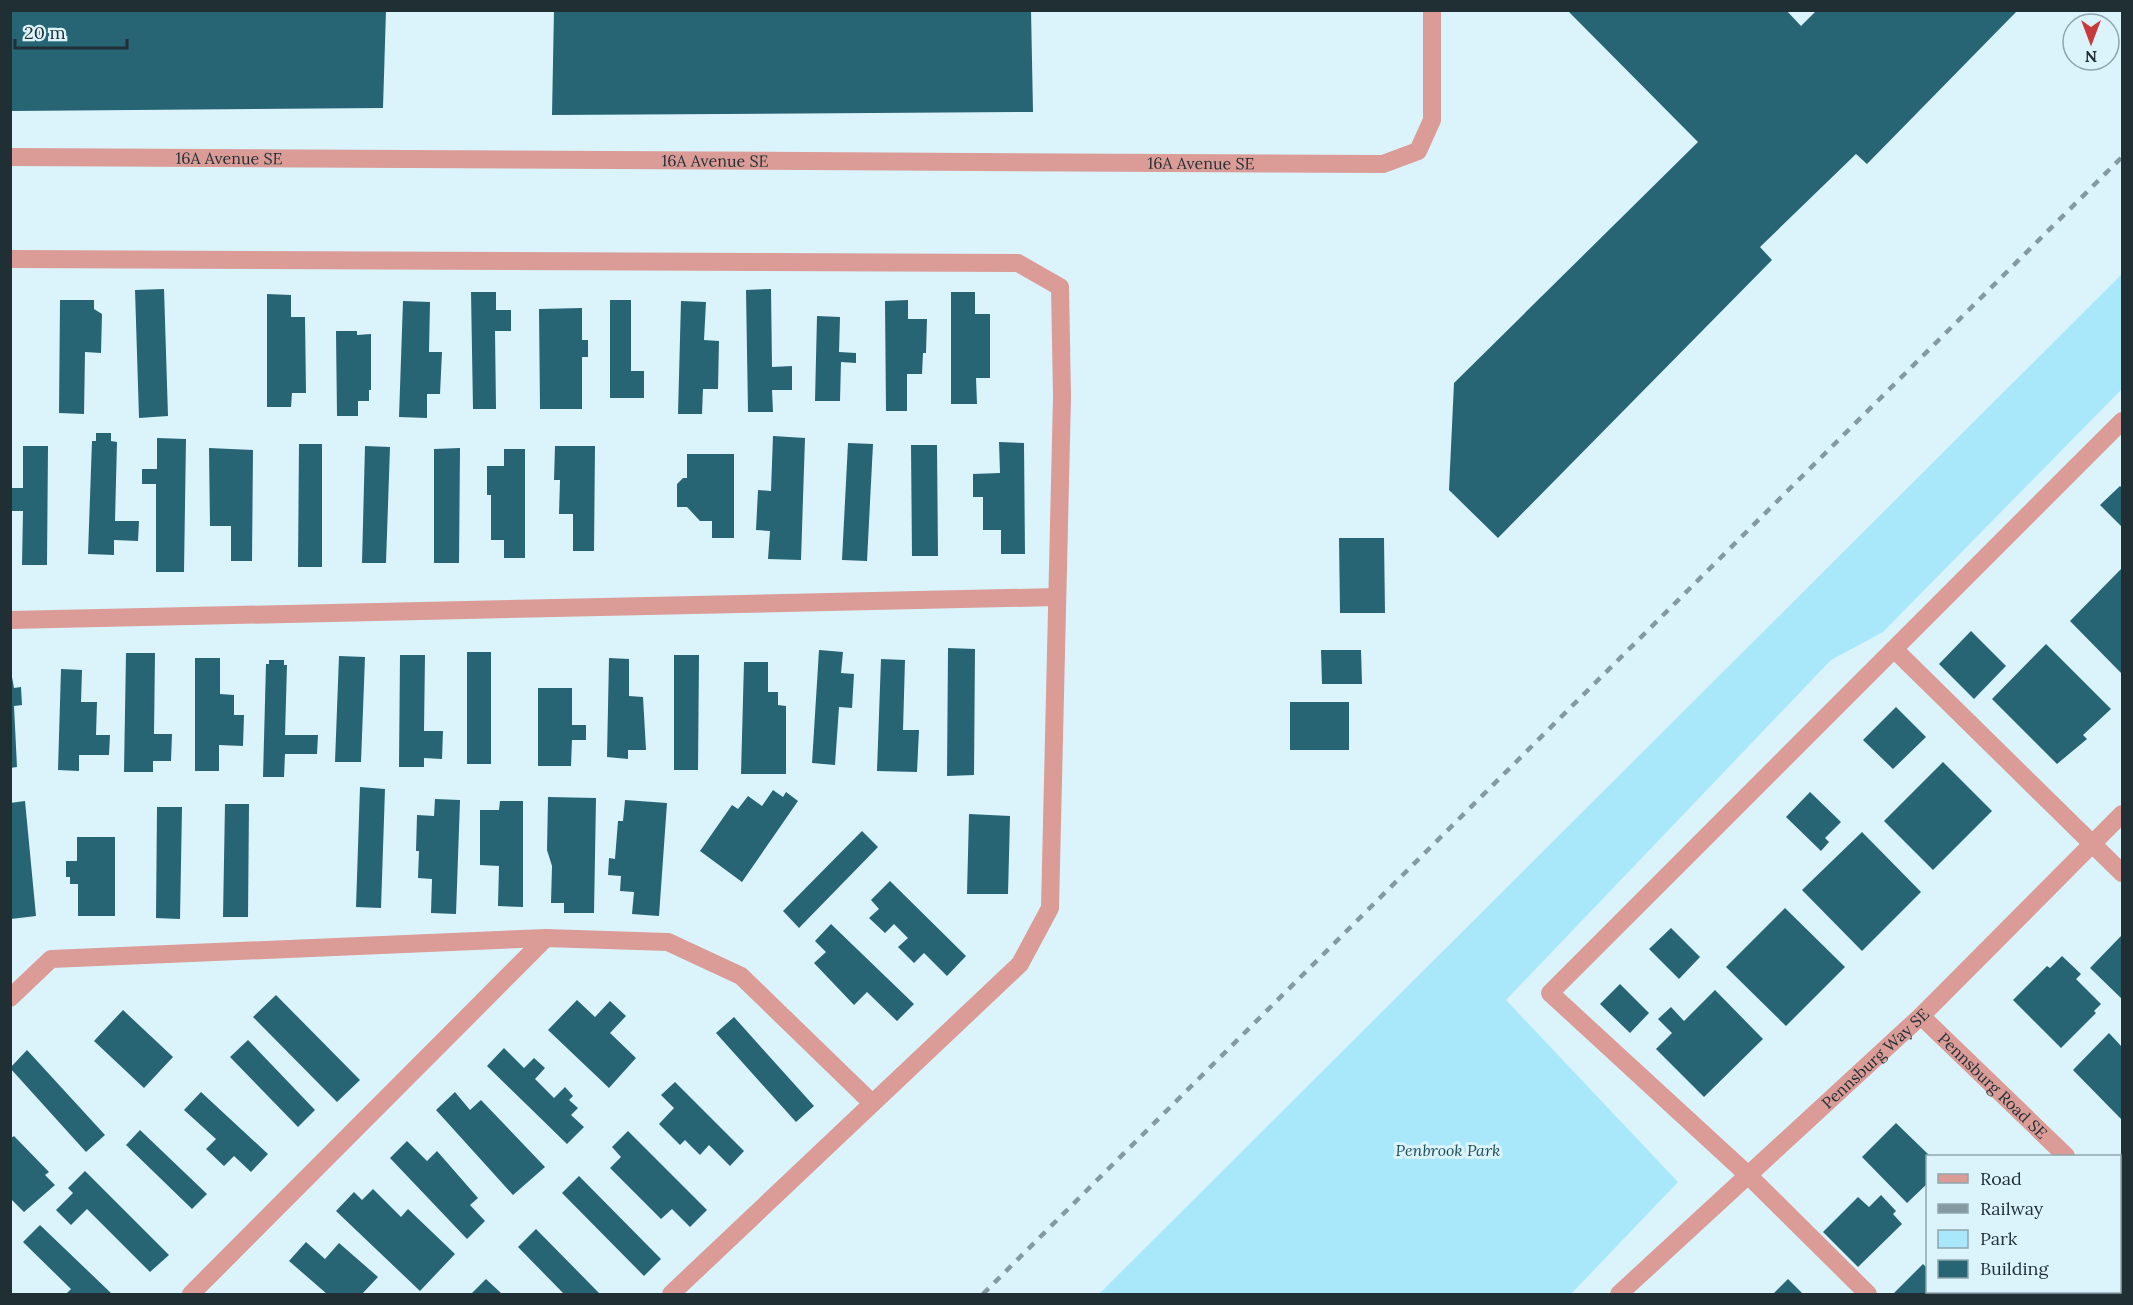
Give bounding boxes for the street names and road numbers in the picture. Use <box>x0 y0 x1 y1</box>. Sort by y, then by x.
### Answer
street label: 16A Avenue SE <box>175 148 283 168</box>
street label: 16A Avenue SE <box>661 150 769 171</box>
street label: 16A Avenue SE <box>1147 153 1255 173</box>
street label: Pennsburg Way SE <box>1817 1004 1933 1113</box>
street label: Pennsburg Road SE <box>1934 1028 2052 1143</box>

